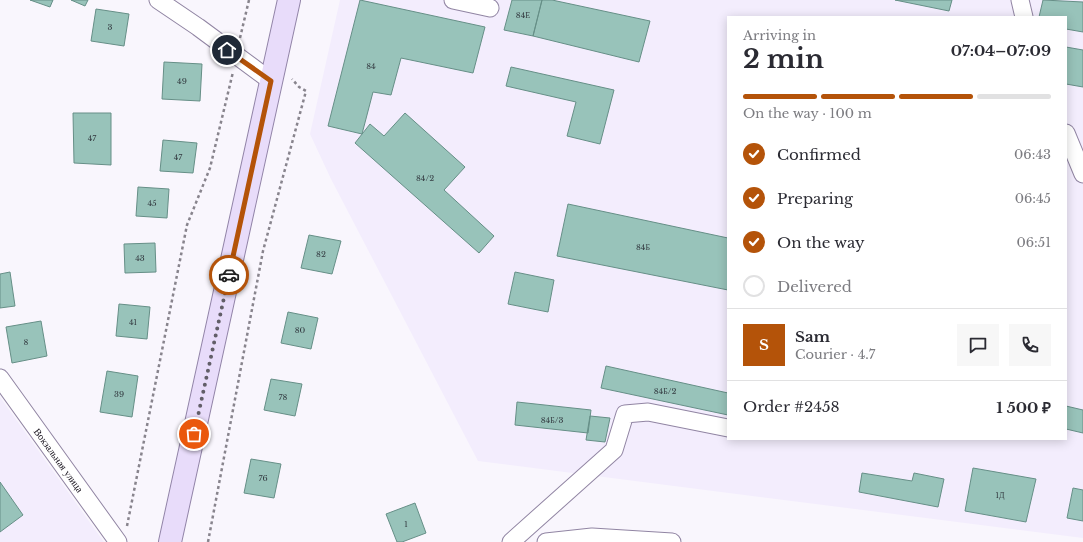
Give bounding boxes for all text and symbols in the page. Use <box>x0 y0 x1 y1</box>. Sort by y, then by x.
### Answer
house number: 84Е <box>516 10 530 20</box>
house number: 3 <box>108 22 113 32</box>
text: Arriving in <box>743 27 816 44</box>
pin <box>210 33 244 67</box>
icon: home <box>216 39 238 61</box>
text: 07:04–07:09 <box>951 41 1051 60</box>
text: 2 min <box>743 43 824 75</box>
house number: 84 <box>366 61 376 71</box>
house number: 49 <box>177 76 187 86</box>
text: On the way · 100 m <box>743 105 872 122</box>
house number: 47 <box>88 133 97 143</box>
icon: check <box>743 143 765 165</box>
text: Confirmed <box>777 145 861 164</box>
text: 06:43 <box>1014 146 1051 163</box>
house number: 47 <box>174 152 183 162</box>
house number: 84/2 <box>416 173 434 183</box>
icon: check <box>743 187 765 209</box>
text: Preparing <box>777 189 853 208</box>
text: 06:45 <box>1015 190 1051 207</box>
house number: 45 <box>147 198 157 208</box>
icon: check <box>743 231 765 253</box>
text: On the way <box>777 233 865 252</box>
text: 06:51 <box>1016 234 1051 251</box>
house number: 84Б <box>636 242 650 252</box>
house number: 82 <box>316 249 326 259</box>
house number: 43 <box>135 253 145 263</box>
courier <box>209 255 249 295</box>
icon: car <box>218 264 240 286</box>
text: Delivered <box>777 277 852 296</box>
house number: 41 <box>129 317 138 327</box>
button: chat <box>957 324 999 366</box>
button: phone <box>1009 324 1051 366</box>
house number: 80 <box>295 325 306 335</box>
text: Sam <box>795 327 830 346</box>
text: S <box>759 335 769 354</box>
house number: 8 <box>24 337 29 347</box>
text: Courier · 4.7 <box>795 346 875 363</box>
house number: 84Б/2 <box>654 386 676 396</box>
house number: 39 <box>114 389 124 399</box>
house number: 78 <box>279 392 288 402</box>
text: Order #2458 <box>743 397 840 416</box>
text: 1 500 ₽ <box>996 398 1051 417</box>
house number: 84Б/3 <box>541 415 563 425</box>
pin <box>177 417 211 451</box>
icon: bag <box>183 423 205 445</box>
street label: Вокзальная улица <box>31 426 87 495</box>
house number: 76 <box>258 473 268 483</box>
house number: 1Д <box>995 490 1005 500</box>
house number: 1 <box>404 519 408 529</box>

